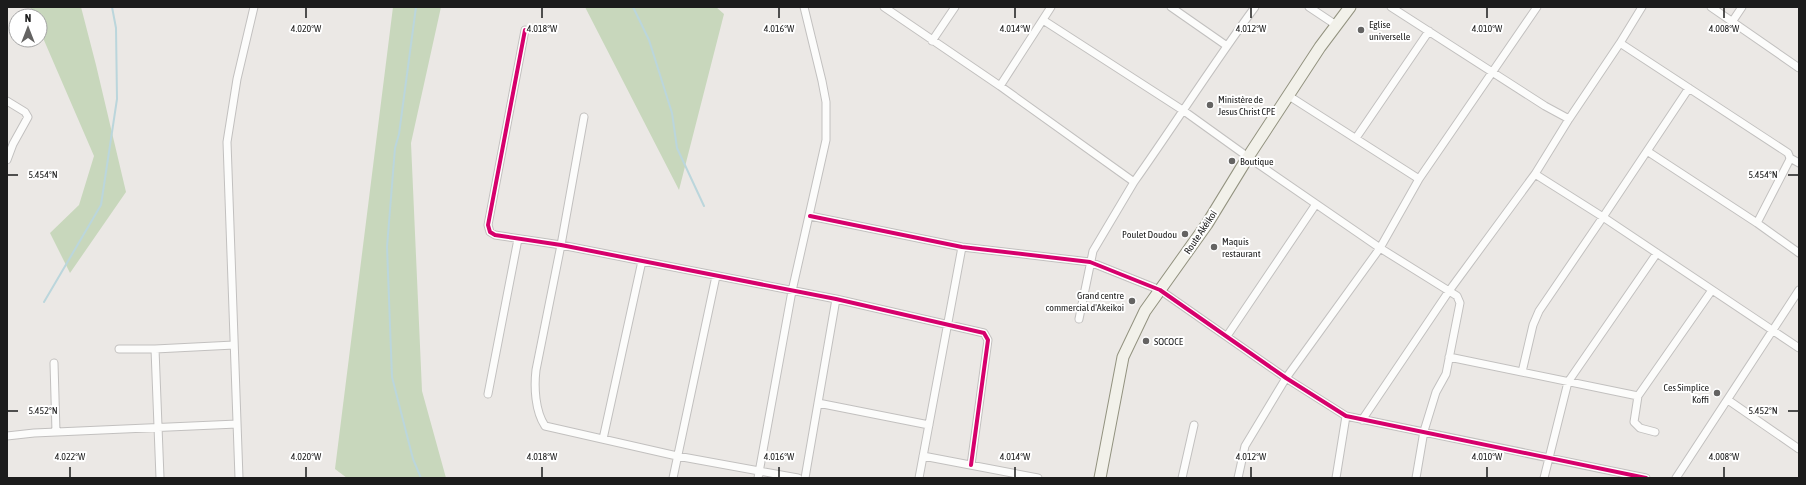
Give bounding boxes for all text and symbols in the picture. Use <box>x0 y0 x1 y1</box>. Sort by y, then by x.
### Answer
north arrow <box>8 8 48 48</box>
text: N <box>25 12 31 24</box>
place label: Eglise universelle <box>1369 19 1411 42</box>
text: 4.020°W <box>291 23 322 34</box>
text: 4.018°W <box>527 23 558 34</box>
text: 4.016°W <box>764 23 795 34</box>
text: 4.014°W <box>1000 23 1031 34</box>
text: 4.012°W <box>1236 23 1267 34</box>
text: 4.010°W <box>1472 23 1503 34</box>
text: 4.008°W <box>1709 23 1740 34</box>
marker: Eglise universelle <box>1356 25 1366 35</box>
place label: Ministère de Jesus Christ CPE <box>1218 94 1276 117</box>
marker: Ministère de Jesus Christ CPE <box>1205 100 1215 110</box>
marker: Boutique <box>1227 156 1237 166</box>
place label: Boutique <box>1240 156 1274 167</box>
text: 5.454°N <box>28 169 58 180</box>
text: 5.454°N <box>1748 169 1778 180</box>
street label: Route Akéikoi <box>1182 208 1219 256</box>
place label: Poulet Doudou <box>1122 229 1177 240</box>
marker: Poulet Doudou <box>1180 229 1190 239</box>
place label: Maquis restaurant <box>1222 236 1261 259</box>
marker: Maquis restaurant <box>1209 242 1219 252</box>
place label: Grand centre commercial d'Akeikoi <box>1046 290 1124 313</box>
marker: Grand centre commercial d'Akeikoi <box>1127 296 1137 306</box>
marker: SOCOCE <box>1141 336 1151 346</box>
place label: SOCOCE <box>1154 336 1184 347</box>
place label: Ces Simplice Koffi <box>1663 382 1709 405</box>
marker: Ces Simplice Koffi <box>1712 388 1722 398</box>
text: 5.452°N <box>28 405 58 416</box>
text: 5.452°N <box>1748 405 1778 416</box>
text: 4.022°W <box>55 451 86 462</box>
text: 4.020°W <box>291 451 322 462</box>
text: 4.018°W <box>527 451 558 462</box>
text: 4.016°W <box>764 451 795 462</box>
text: 4.014°W <box>1000 451 1031 462</box>
text: 4.012°W <box>1236 451 1267 462</box>
text: 4.010°W <box>1472 451 1503 462</box>
text: 4.008°W <box>1709 451 1740 462</box>

